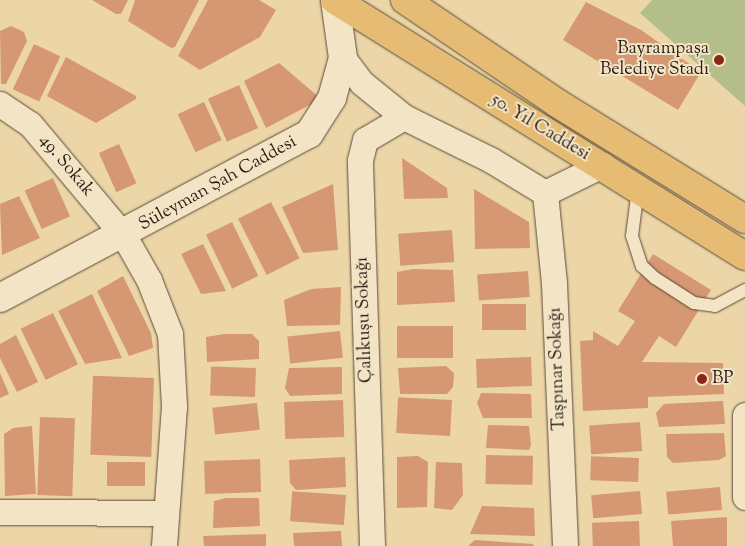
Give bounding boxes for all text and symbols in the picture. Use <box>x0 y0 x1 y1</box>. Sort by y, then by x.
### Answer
place label: Bayrampaşa Belediye Stadı <box>600 39 709 82</box>
marker: Bayrampaşa Belediye Stadı <box>713 54 725 66</box>
street label: 50. Yıl Caddesi <box>486 90 594 166</box>
street label: 49. Sokak <box>34 131 98 201</box>
street label: Süleyman Şah Caddesi <box>135 132 301 236</box>
street label: Çalıkuşu Sokağı <box>352 257 378 383</box>
street label: Taşpınar Sokağı <box>545 307 571 431</box>
place label: BP <box>712 368 733 390</box>
marker: BP <box>696 373 708 385</box>

